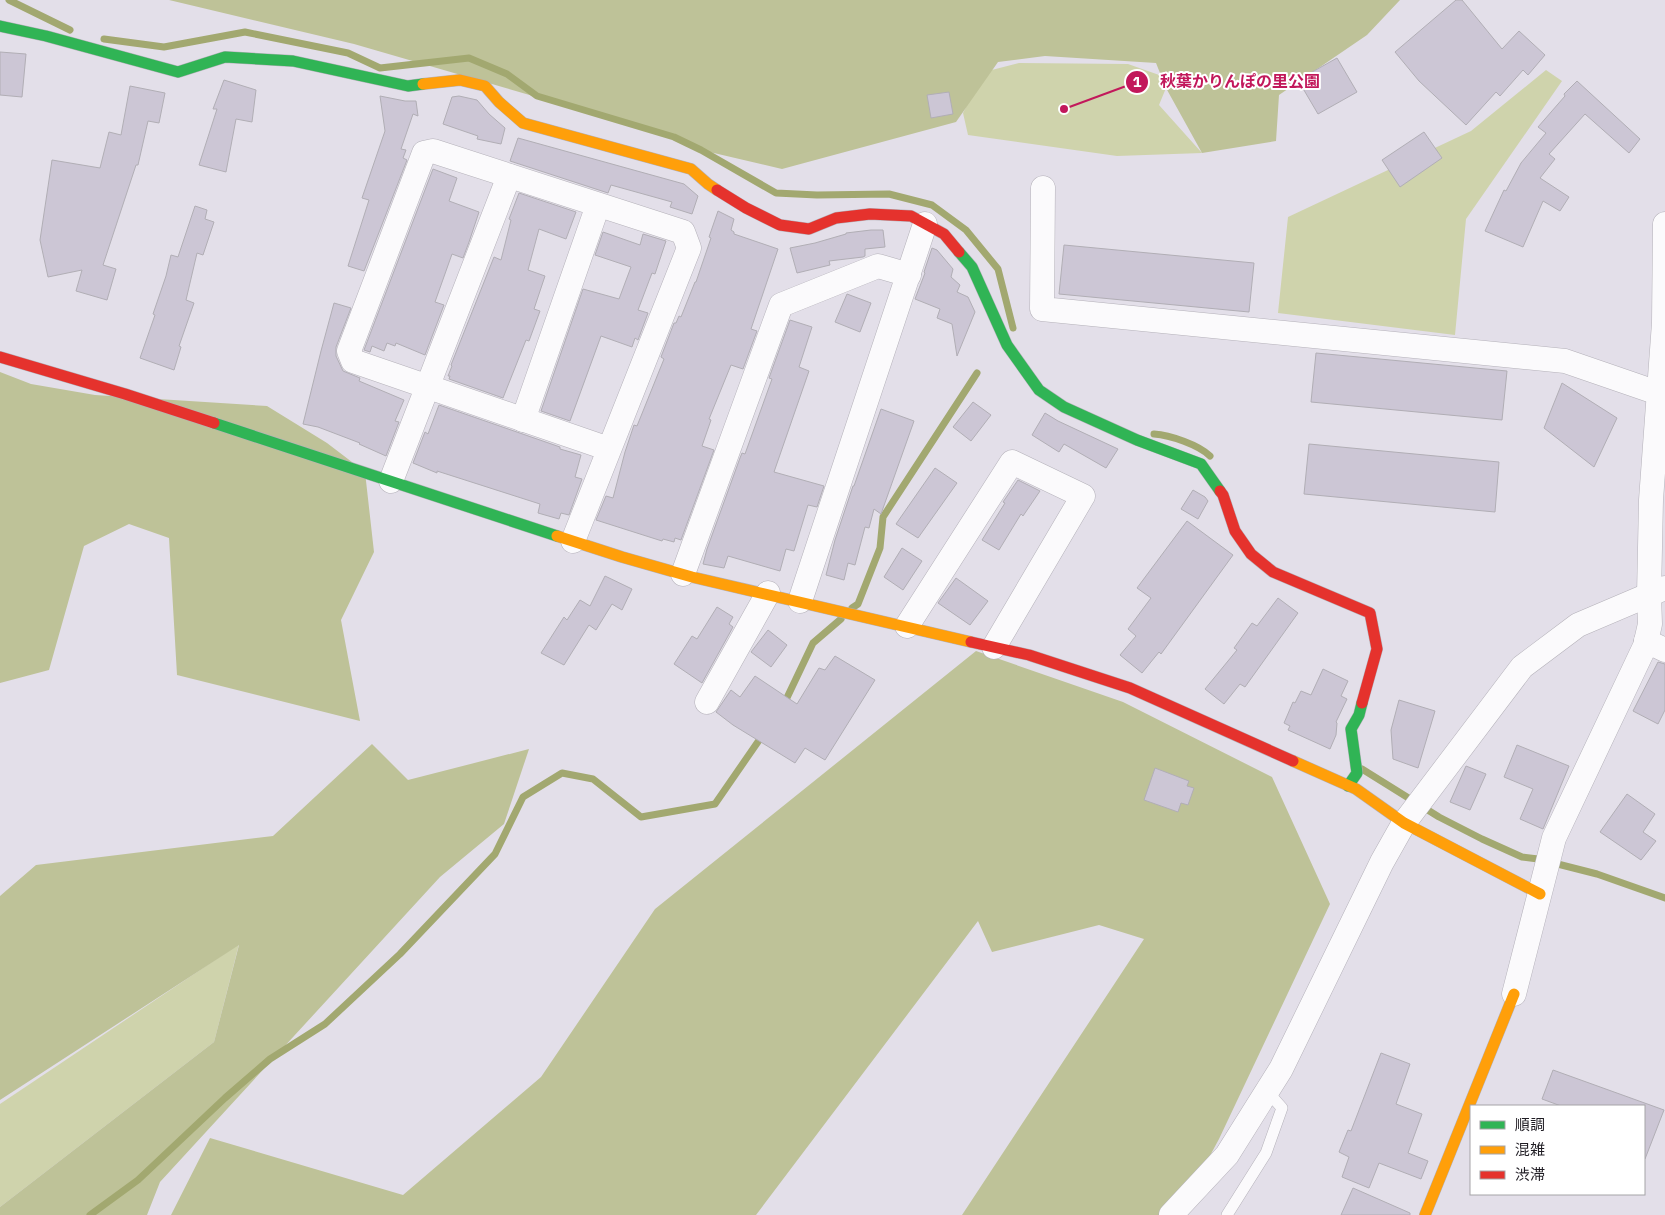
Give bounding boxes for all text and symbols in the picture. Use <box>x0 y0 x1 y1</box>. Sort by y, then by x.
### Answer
callout: 秋葉かりんぽの里公園 <box>1125 66 1330 97</box>
text: 秋葉かりんぽの里公園 <box>1160 71 1320 91</box>
text: 1 <box>1132 72 1142 91</box>
legend <box>1470 1105 1645 1195</box>
text: 順調 <box>1515 1115 1545 1134</box>
text: 混雑 <box>1515 1140 1545 1159</box>
text: 渋滞 <box>1515 1165 1545 1184</box>

